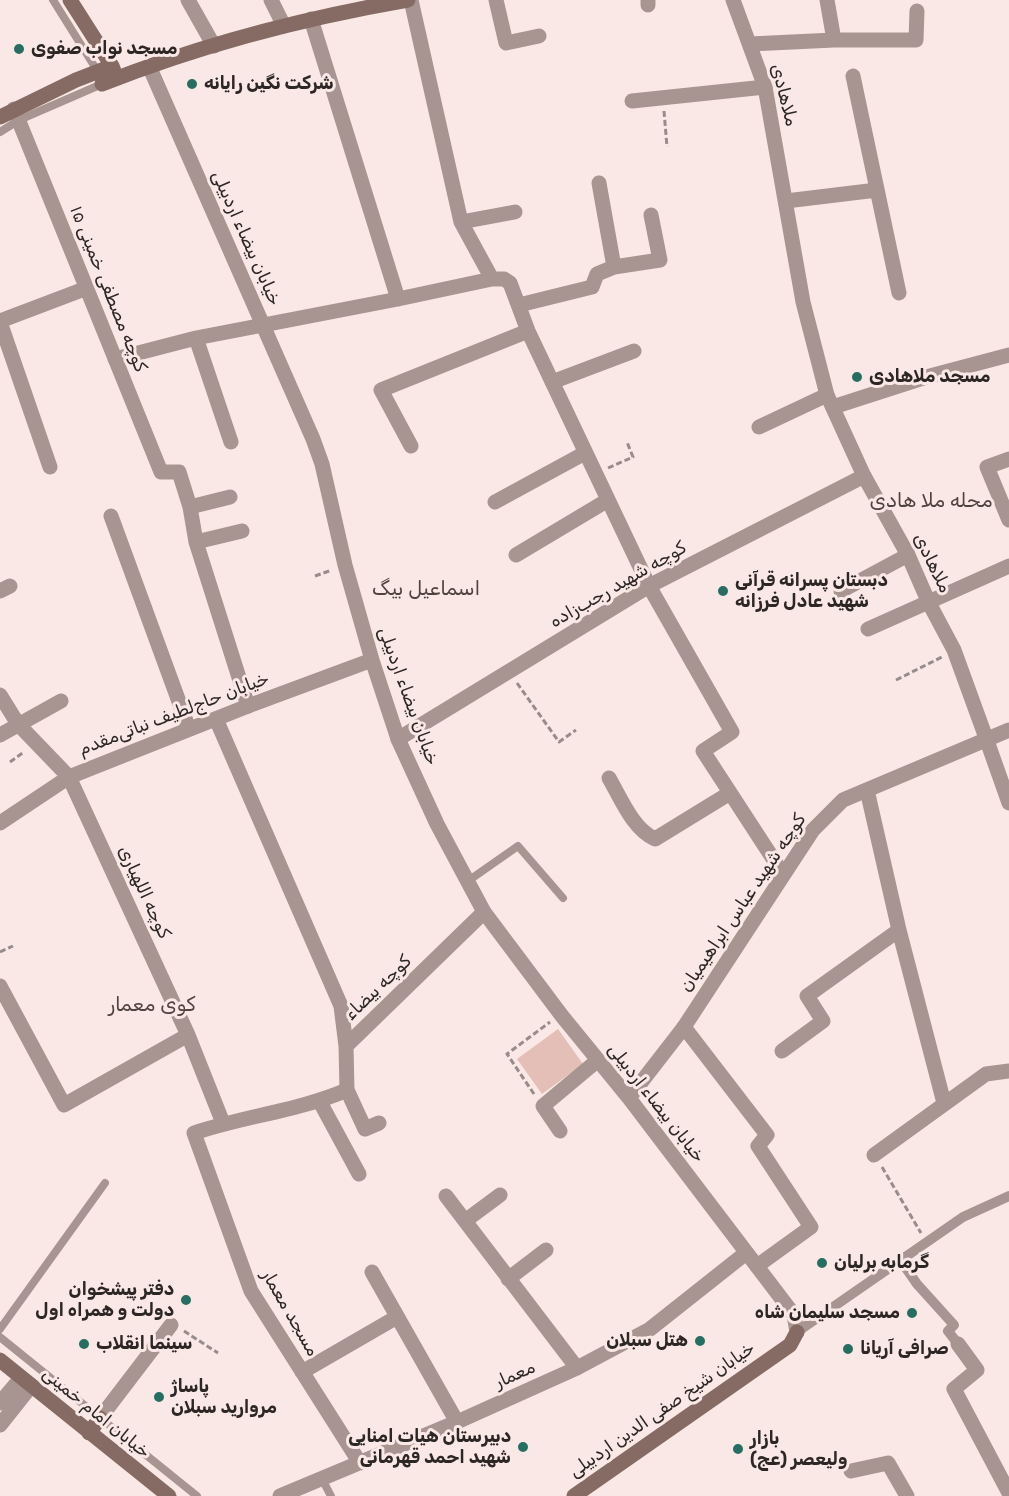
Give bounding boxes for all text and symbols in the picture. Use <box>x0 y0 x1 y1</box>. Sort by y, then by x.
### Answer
place label: مسجد نواب صفوی <box>31 38 178 60</box>
marker: مسجد نواب صفوی <box>12 42 26 56</box>
street label: ملاهادی <box>766 62 802 128</box>
place label: شرکت نگین رایانه <box>204 73 334 95</box>
marker: شرکت نگین رایانه <box>185 77 199 91</box>
street label: خیابان بیضاء اردبیلی <box>207 167 285 309</box>
street label: کوچه مصطفی خمینی ۱۵ <box>65 203 151 375</box>
place label: مسجد ملاهادی <box>869 366 990 388</box>
marker: مسجد ملاهادی <box>850 370 864 384</box>
district label: محله ملا هادی <box>869 489 993 513</box>
street label: ملاهادی <box>908 530 956 596</box>
street label: کوچه شهید رجب‌زاده <box>546 537 690 633</box>
place label: دبستان پسرانه قرآنی شهید عادل فرزانه <box>735 570 888 612</box>
district label: اسماعیل بیگ <box>372 577 480 601</box>
marker: دبستان پسرانه قرآنی شهید عادل فرزانه <box>716 584 730 598</box>
street label: خیابان بیضاء اردبیلی <box>373 624 443 768</box>
street label: خیابان حاج‌لطیف نباتی‌مقدم <box>76 668 272 760</box>
street label: کوچه شهید عباس ابراهیمیان <box>675 810 811 996</box>
street label: کوچه اللهیاری <box>113 842 175 942</box>
street label: کوچه بیضاء <box>340 951 416 1025</box>
district label: کوی معمار <box>108 993 196 1017</box>
street label: خیابان بیضاء اردبیلی <box>603 1039 709 1167</box>
place label: گرمابه برلیان <box>834 1252 929 1274</box>
marker: گرمابه برلیان <box>815 1256 829 1270</box>
street label: مسجد معمار <box>257 1266 323 1360</box>
place label: دفتر پیشخوان دولت و همراه اول <box>35 1279 174 1322</box>
marker: دفتر پیشخوان دولت و همراه اول <box>179 1293 193 1307</box>
place label: مسجد سلیمان شاه <box>755 1302 900 1324</box>
marker: مسجد سلیمان شاه <box>905 1306 919 1320</box>
place label: هتل سبلان <box>606 1330 688 1352</box>
place label: سینما انقلاب <box>96 1333 192 1355</box>
marker: هتل سبلان <box>693 1334 707 1348</box>
marker: سینما انقلاب <box>77 1337 91 1351</box>
street label: خیابان شیخ صفی الدین اردبیلی <box>565 1337 759 1483</box>
place label: صرافی آریانا <box>860 1338 949 1360</box>
marker: صرافی آریانا <box>841 1342 855 1356</box>
street label: معمار <box>491 1357 539 1393</box>
street label: خیابان امام خمینی <box>38 1363 154 1463</box>
place label: پاساژ مروارید سبلان <box>171 1376 277 1418</box>
marker: پاساژ مروارید سبلان <box>152 1390 166 1404</box>
place label: دبیرستان هیات امنایی شهید احمد قهرمانی <box>348 1426 511 1468</box>
place label: بازار ولیعصر (عج) <box>750 1428 848 1470</box>
marker: دبیرستان هیات امنایی شهید احمد قهرمانی <box>516 1440 530 1454</box>
marker: بازار ولیعصر (عج) <box>731 1442 745 1456</box>

